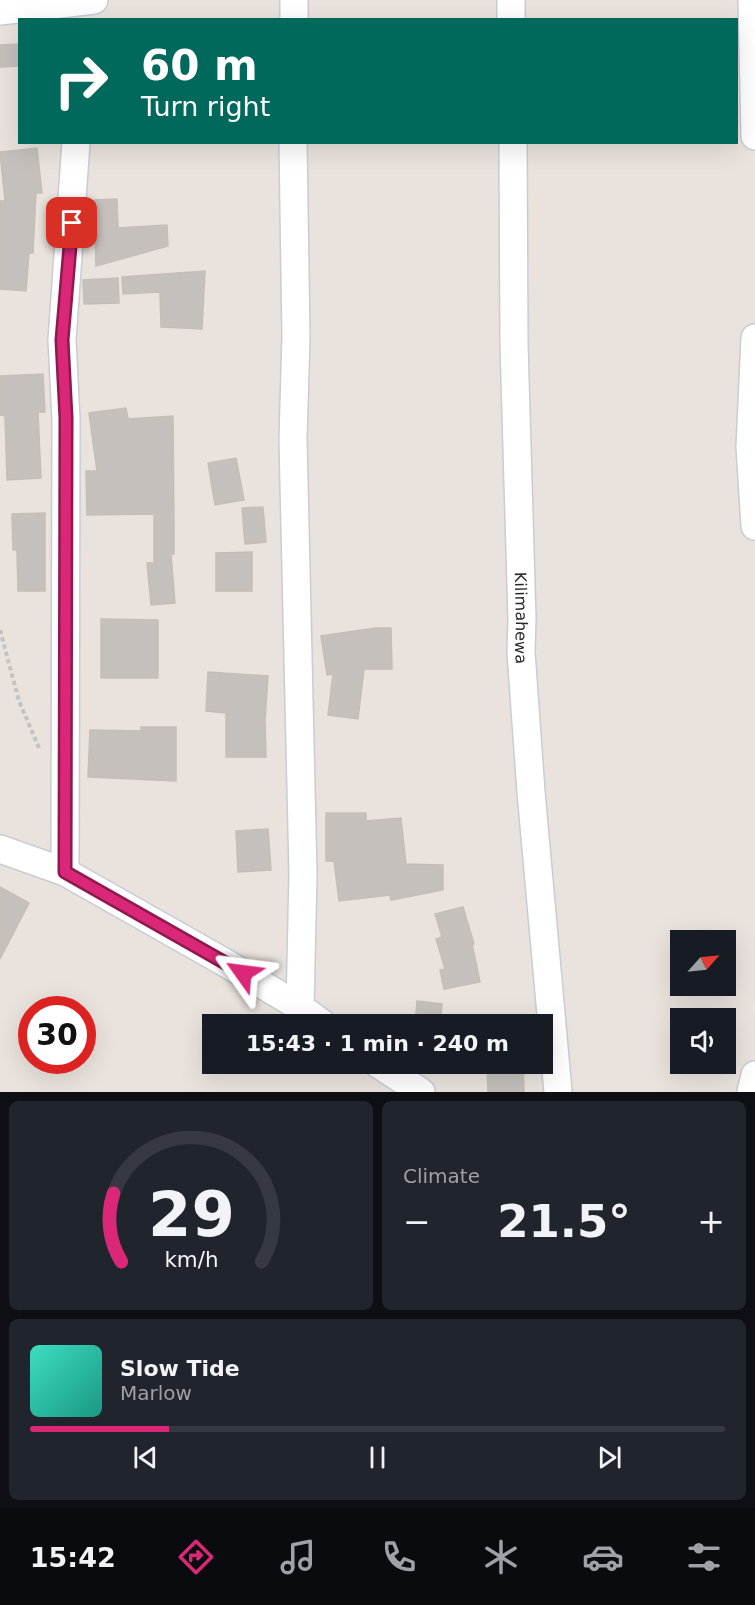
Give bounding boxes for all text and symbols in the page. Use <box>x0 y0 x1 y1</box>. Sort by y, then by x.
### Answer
text: 60 m <box>141 41 258 90</box>
icon: right <box>42 42 120 120</box>
text: Turn right <box>141 91 270 122</box>
pin <box>46 197 97 248</box>
icon: arrive <box>55 206 88 239</box>
street label: Kilimahewa <box>511 572 531 665</box>
north arrow <box>670 930 736 996</box>
map controls <box>670 930 736 1074</box>
position arrow <box>211 941 275 1005</box>
speed limit sign: 30 <box>18 996 96 1074</box>
button: sound <box>670 1008 736 1074</box>
text: 15:43 · 1 min · 240 m <box>246 1031 509 1056</box>
text: Climate <box>403 1164 480 1188</box>
text: 29 <box>148 1178 234 1251</box>
text: 21.5° <box>497 1195 631 1248</box>
text: − <box>403 1202 431 1241</box>
text: + <box>697 1202 725 1241</box>
text: km/h <box>164 1248 218 1273</box>
text: Slow Tide <box>120 1356 240 1381</box>
text: Marlow <box>120 1381 192 1405</box>
icon: previous <box>129 1441 162 1474</box>
icon: pause <box>361 1441 394 1474</box>
icon: next <box>593 1441 626 1474</box>
icon: directions <box>175 1536 217 1578</box>
icon: music <box>277 1536 319 1578</box>
icon: phone <box>378 1536 420 1578</box>
icon: climate <box>480 1536 522 1578</box>
icon: car <box>582 1536 624 1578</box>
icon: filters <box>683 1536 725 1578</box>
text: 15:42 <box>30 1542 116 1573</box>

